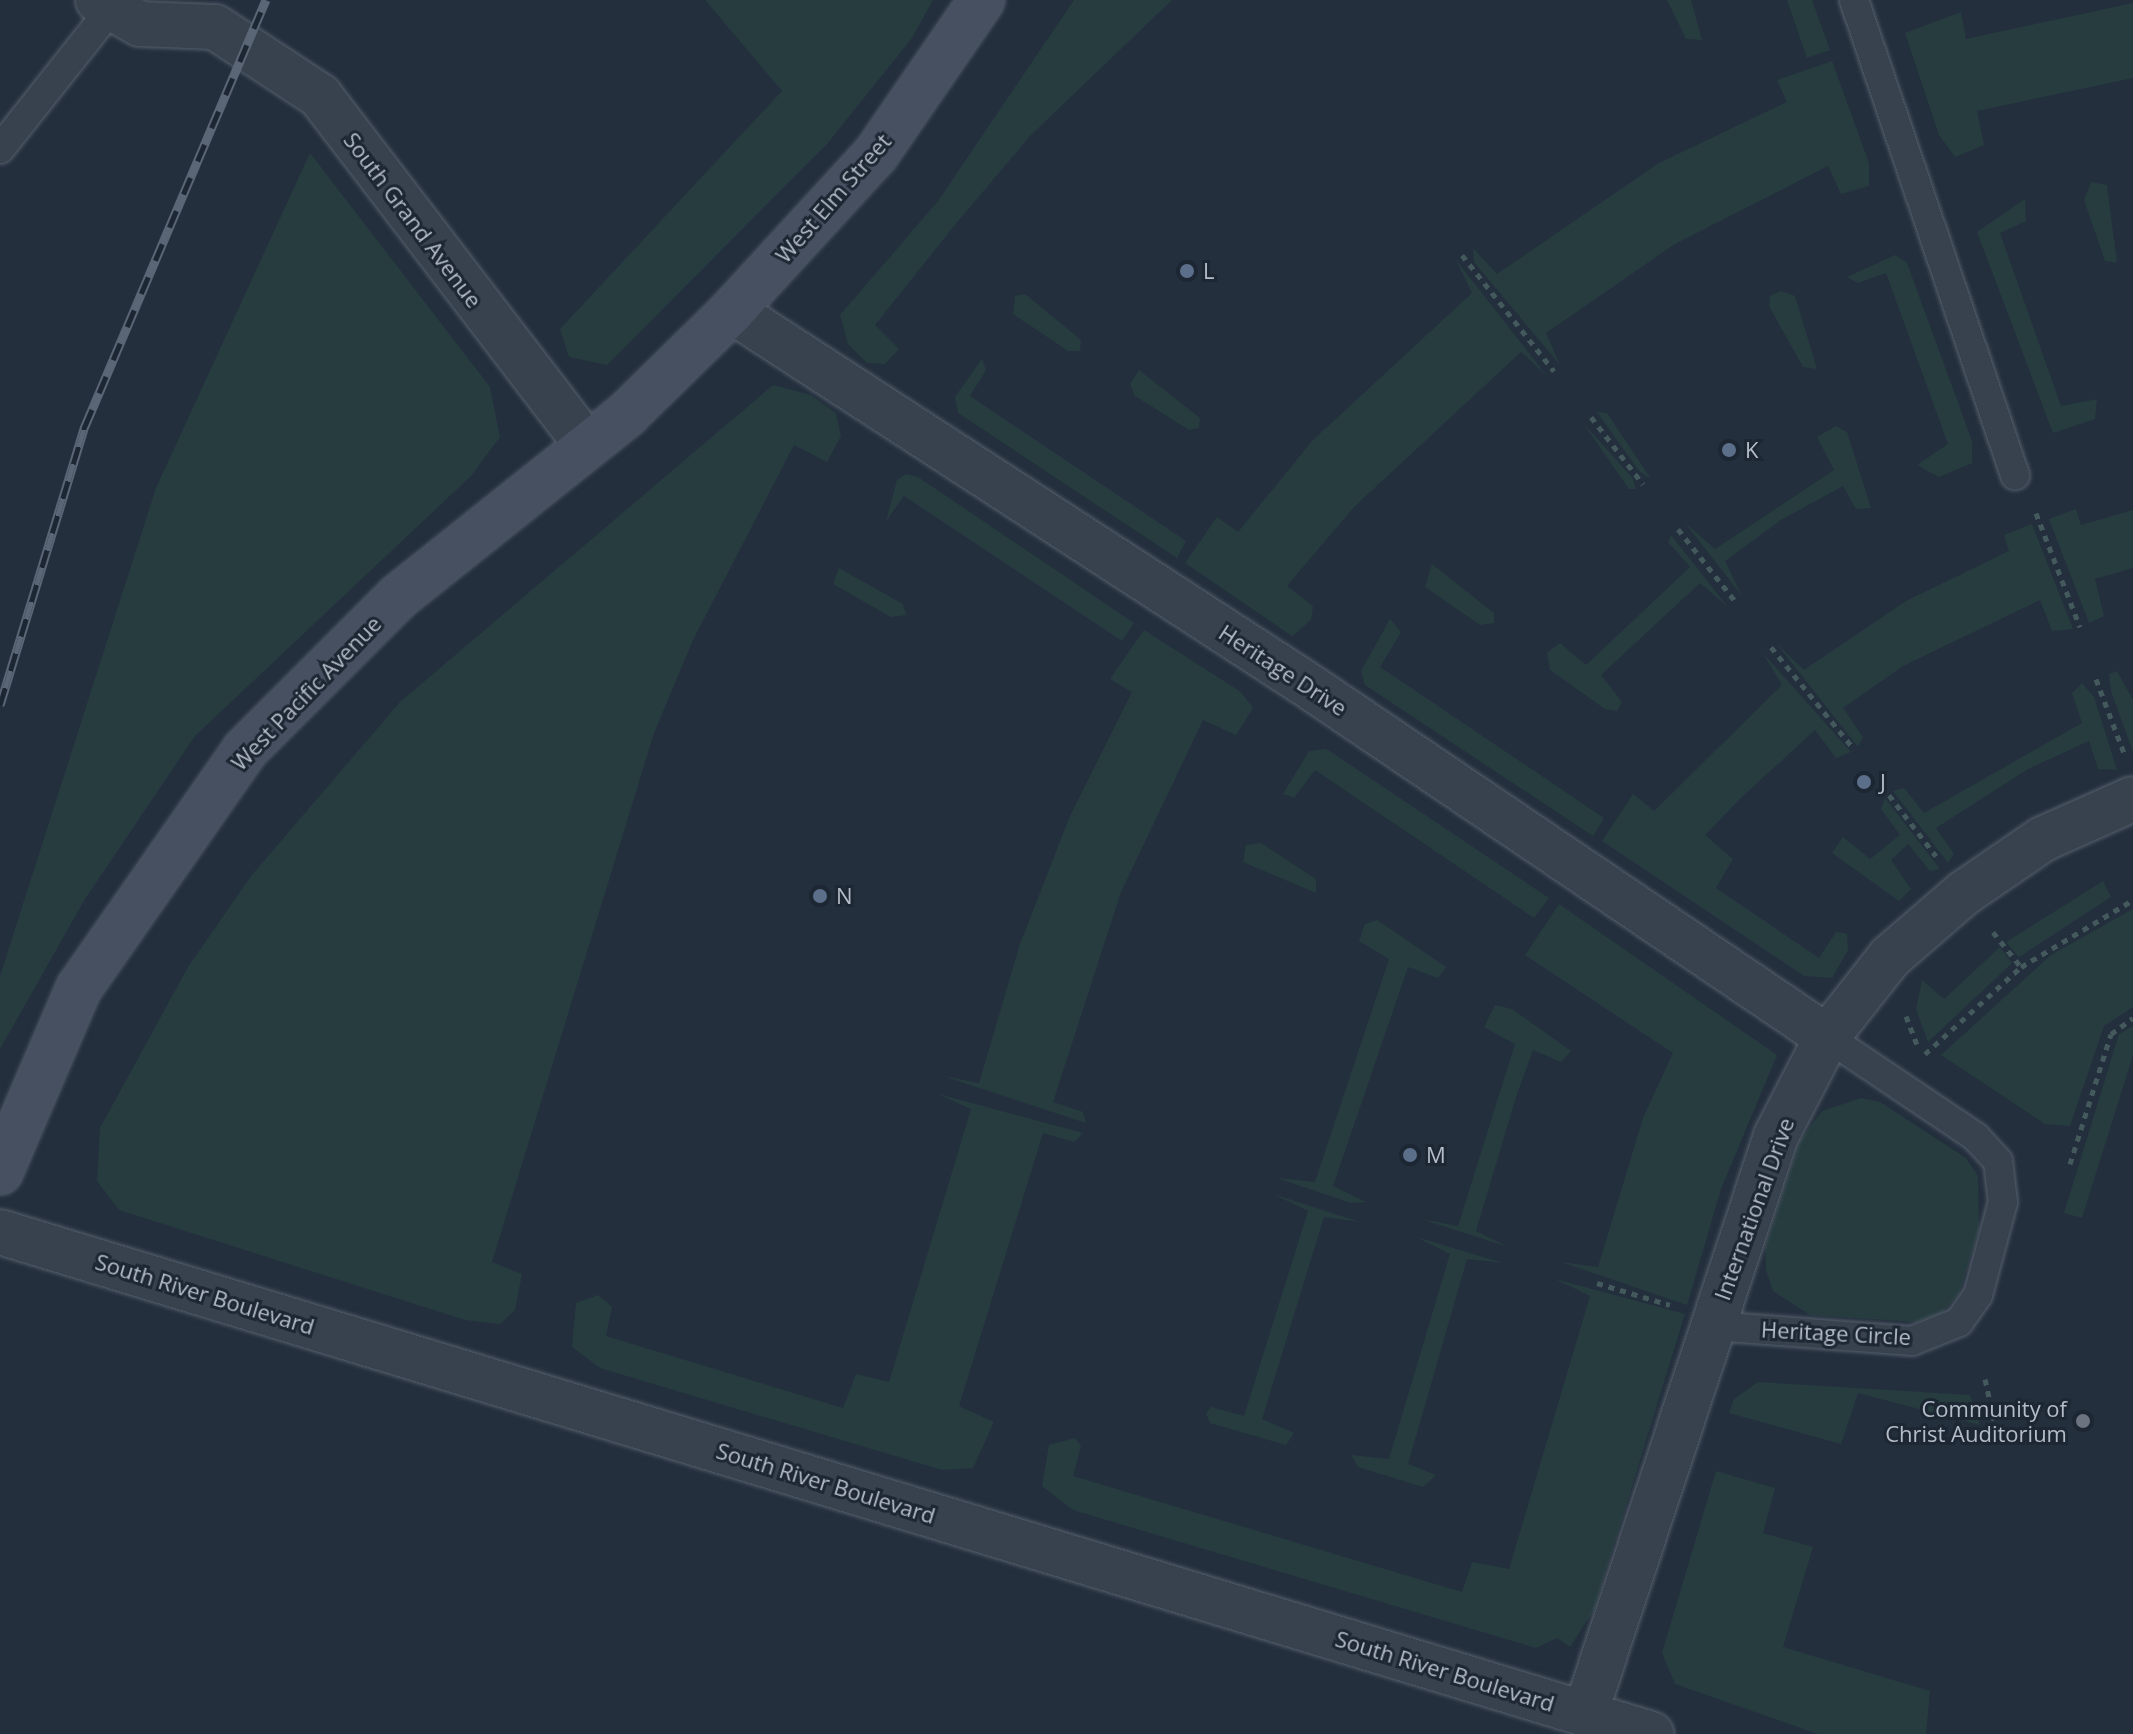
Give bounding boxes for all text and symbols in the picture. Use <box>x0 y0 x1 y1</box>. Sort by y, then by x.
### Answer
street label: South Grand Avenue <box>339 127 487 313</box>
street label: West Elm Street <box>770 128 896 268</box>
place label: L <box>1203 258 1214 284</box>
marker: L <box>1178 262 1196 280</box>
place label: K <box>1745 437 1758 463</box>
marker: K <box>1720 441 1738 459</box>
street label: West Pacific Avenue <box>226 610 386 776</box>
street label: Heritage Drive <box>1214 619 1352 721</box>
place label: J <box>1880 769 1886 795</box>
marker: J <box>1855 773 1873 791</box>
place label: N <box>836 883 853 909</box>
marker: N <box>811 887 829 905</box>
street label: International Drive <box>1709 1114 1799 1304</box>
place label: M <box>1426 1142 1446 1168</box>
marker: M <box>1401 1146 1419 1164</box>
street label: South River Boulevard <box>92 1248 318 1340</box>
street label: Heritage Circle <box>1760 1316 1912 1350</box>
place label: Community of Christ Auditorium <box>1885 1395 2067 1446</box>
marker: Community of Christ Auditorium <box>2074 1412 2092 1430</box>
street label: South River Boulevard <box>713 1437 939 1529</box>
street label: South River Boulevard <box>1332 1625 1558 1717</box>

